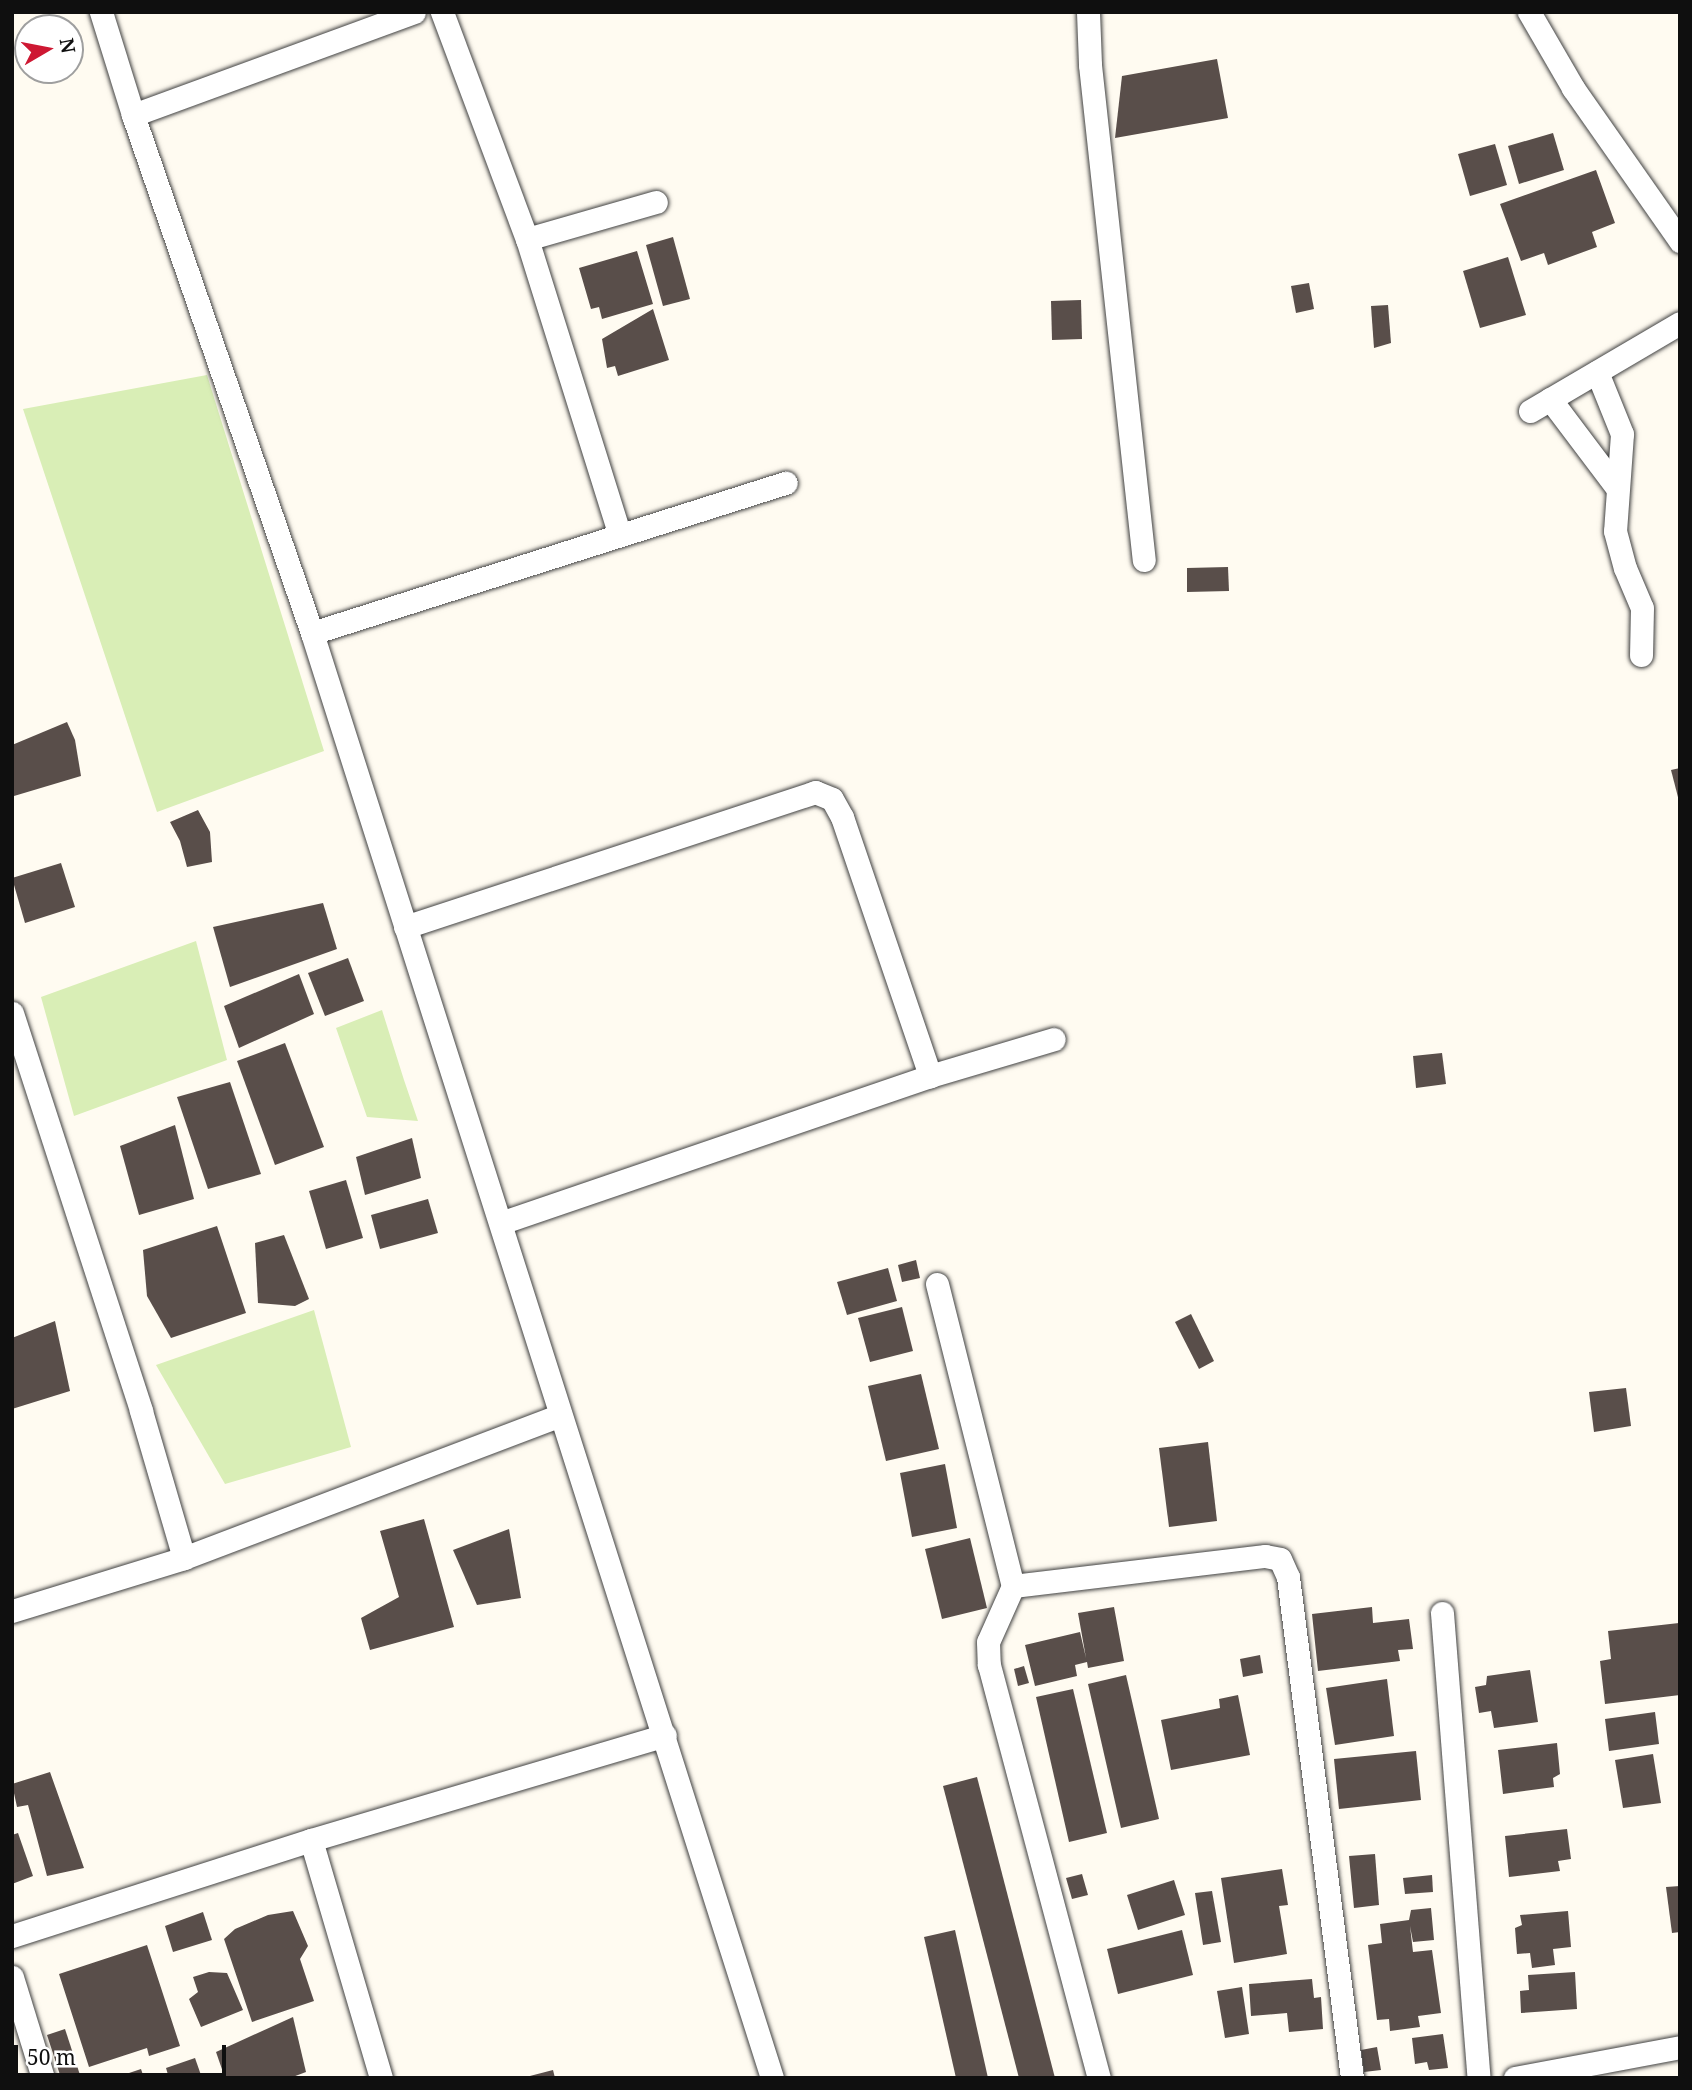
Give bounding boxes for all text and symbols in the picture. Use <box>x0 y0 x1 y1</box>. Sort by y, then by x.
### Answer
north arrow <box>14 14 84 84</box>
text: N <box>54 36 82 55</box>
scale bar <box>18 2030 229 2074</box>
text: 50 m <box>27 2043 76 2071</box>

